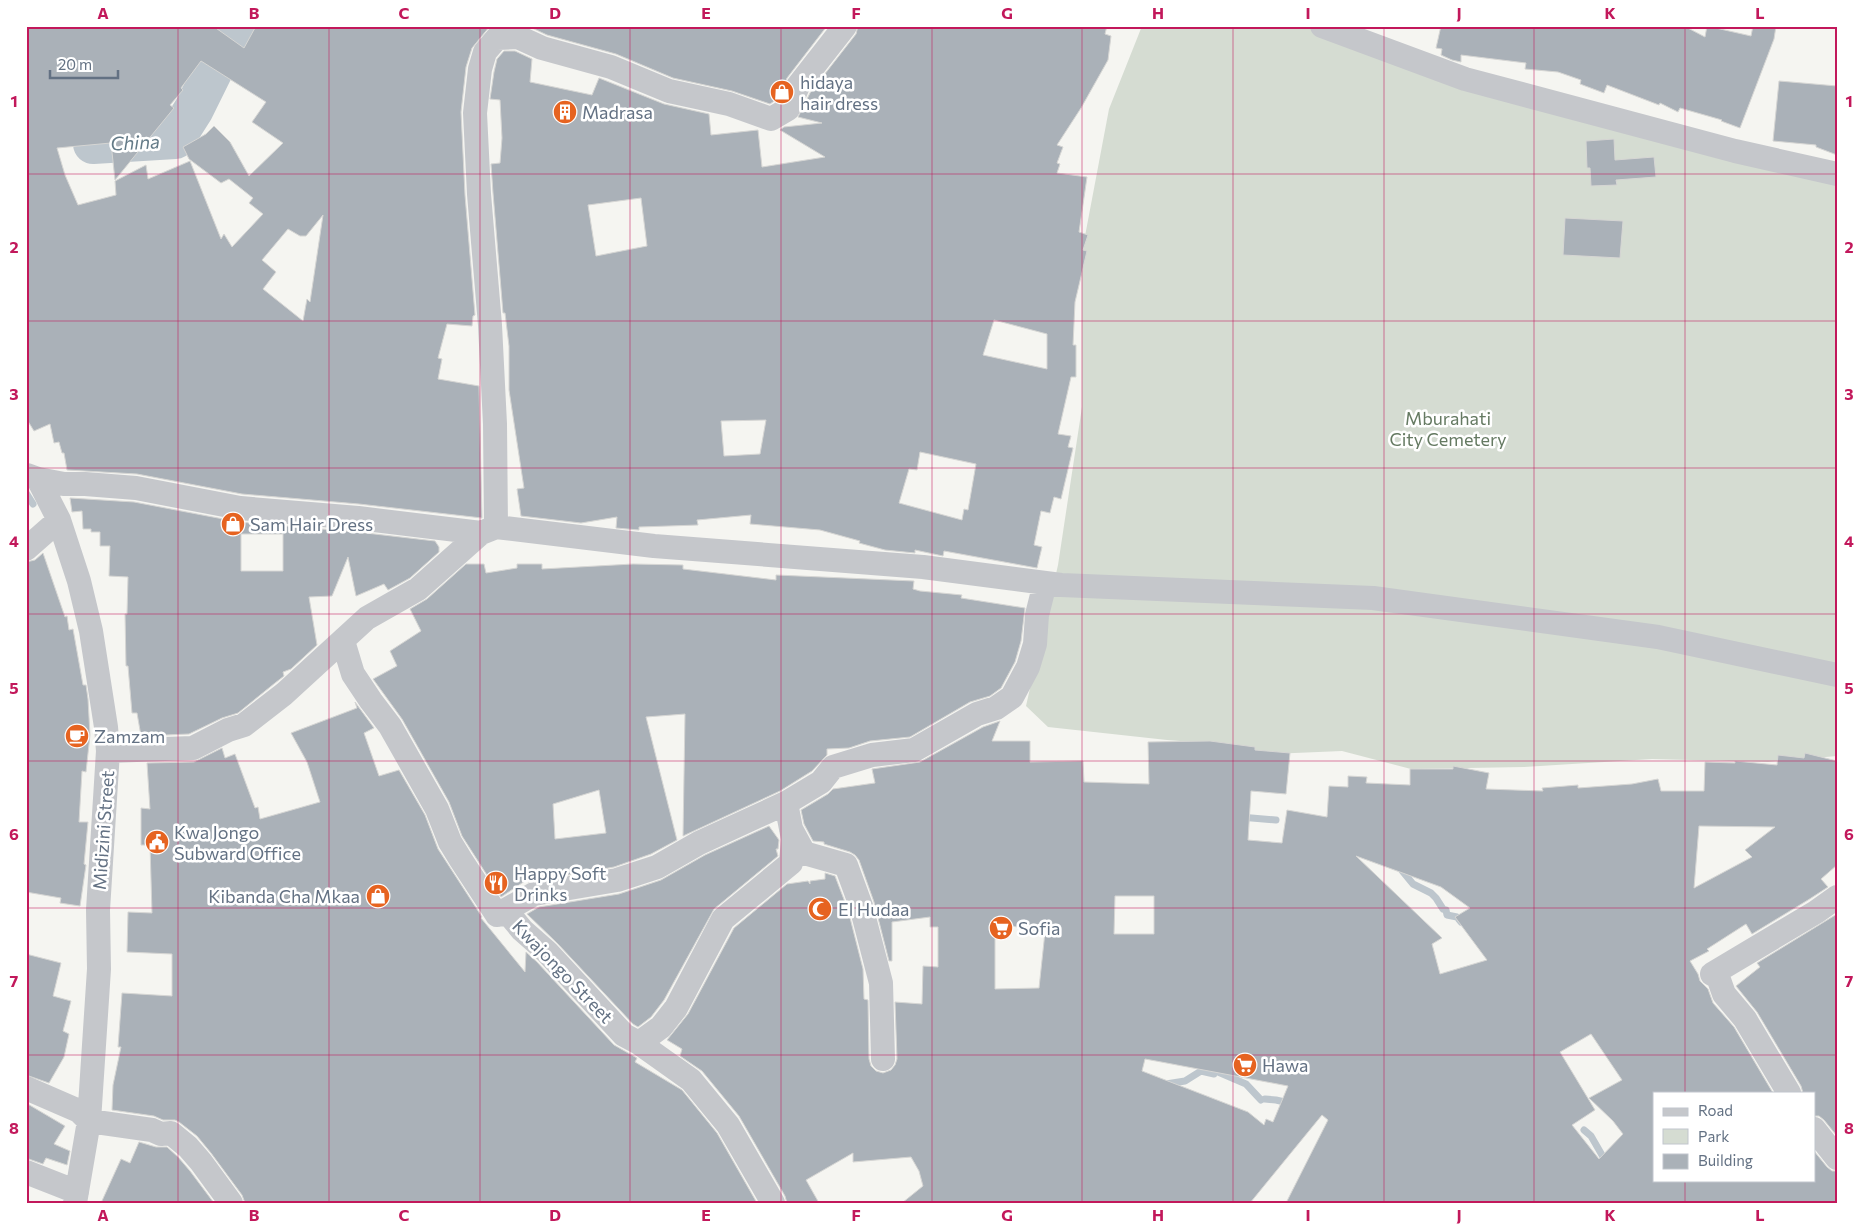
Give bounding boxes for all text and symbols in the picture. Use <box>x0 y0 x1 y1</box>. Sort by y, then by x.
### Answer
text: A <box>97 3 109 22</box>
text: B <box>249 3 260 22</box>
text: C <box>399 3 410 22</box>
text: D <box>549 3 561 22</box>
text: E <box>701 3 711 22</box>
text: F <box>851 3 861 22</box>
text: G <box>1001 3 1013 22</box>
text: H <box>1152 3 1164 22</box>
text: I <box>1305 3 1311 22</box>
text: J <box>1456 3 1462 22</box>
text: K <box>1604 3 1616 22</box>
text: L <box>1755 3 1765 22</box>
scale bar <box>50 48 118 80</box>
text: 20 m <box>58 55 92 73</box>
place label: hidaya hair dress <box>800 71 878 114</box>
shop icon: hidaya hair dress <box>769 79 795 105</box>
text: 1 <box>10 91 18 110</box>
text: 1 <box>1845 91 1853 110</box>
building icon: Madrasa <box>552 99 578 125</box>
place label: Madrasa <box>582 101 653 123</box>
water label: China <box>110 129 160 155</box>
text: 2 <box>9 237 19 256</box>
text: 2 <box>1844 237 1854 256</box>
text: 3 <box>9 384 19 403</box>
text: 3 <box>1844 384 1854 403</box>
park label: Mburahati City Cemetery <box>1389 407 1507 450</box>
shop icon: Sam Hair Dress <box>220 511 246 537</box>
place label: Sam Hair Dress <box>250 513 373 535</box>
text: 4 <box>9 531 19 550</box>
text: 4 <box>1844 531 1854 550</box>
text: 5 <box>9 678 19 697</box>
text: 5 <box>1844 678 1854 697</box>
cafe icon: Zamzam <box>64 723 90 749</box>
place label: Zamzam <box>94 725 165 747</box>
street label: Midizini Street <box>88 770 118 890</box>
place label: Kwa Jongo Subward Office <box>174 821 301 864</box>
text: 6 <box>9 824 19 843</box>
text: 6 <box>1844 824 1854 843</box>
public building icon: Kwa Jongo Subward Office <box>144 829 170 855</box>
place label: Happy Soft Drinks <box>514 862 606 905</box>
restaurant icon: Happy Soft Drinks <box>483 870 509 896</box>
shop icon: Kibanda Cha Mkaa <box>365 883 391 909</box>
place label: Kibanda Cha Mkaa <box>208 885 360 907</box>
mosque icon: El Hudaa <box>807 896 833 922</box>
place label: El Hudaa <box>838 898 909 920</box>
street label: Kwajongo Street <box>508 915 618 1027</box>
supermarket icon: Sofia <box>988 915 1014 941</box>
place label: Sofia <box>1018 917 1060 939</box>
text: 7 <box>10 971 19 990</box>
text: 7 <box>1845 971 1854 990</box>
supermarket icon: Hawa <box>1232 1052 1258 1078</box>
place label: Hawa <box>1262 1054 1308 1076</box>
legend <box>1653 1092 1816 1182</box>
text: Road <box>1698 1101 1733 1119</box>
text: 8 <box>9 1118 19 1137</box>
text: 8 <box>1844 1118 1854 1137</box>
text: Park <box>1698 1127 1729 1145</box>
text: Building <box>1698 1151 1753 1169</box>
text: A <box>97 1205 109 1224</box>
text: B <box>249 1205 260 1224</box>
text: C <box>399 1205 410 1224</box>
text: D <box>549 1205 561 1224</box>
text: E <box>701 1205 711 1224</box>
text: F <box>851 1205 861 1224</box>
text: G <box>1001 1205 1013 1224</box>
text: H <box>1152 1205 1164 1224</box>
text: I <box>1305 1205 1311 1224</box>
text: J <box>1456 1205 1462 1224</box>
text: K <box>1604 1205 1616 1224</box>
text: L <box>1755 1205 1765 1224</box>

